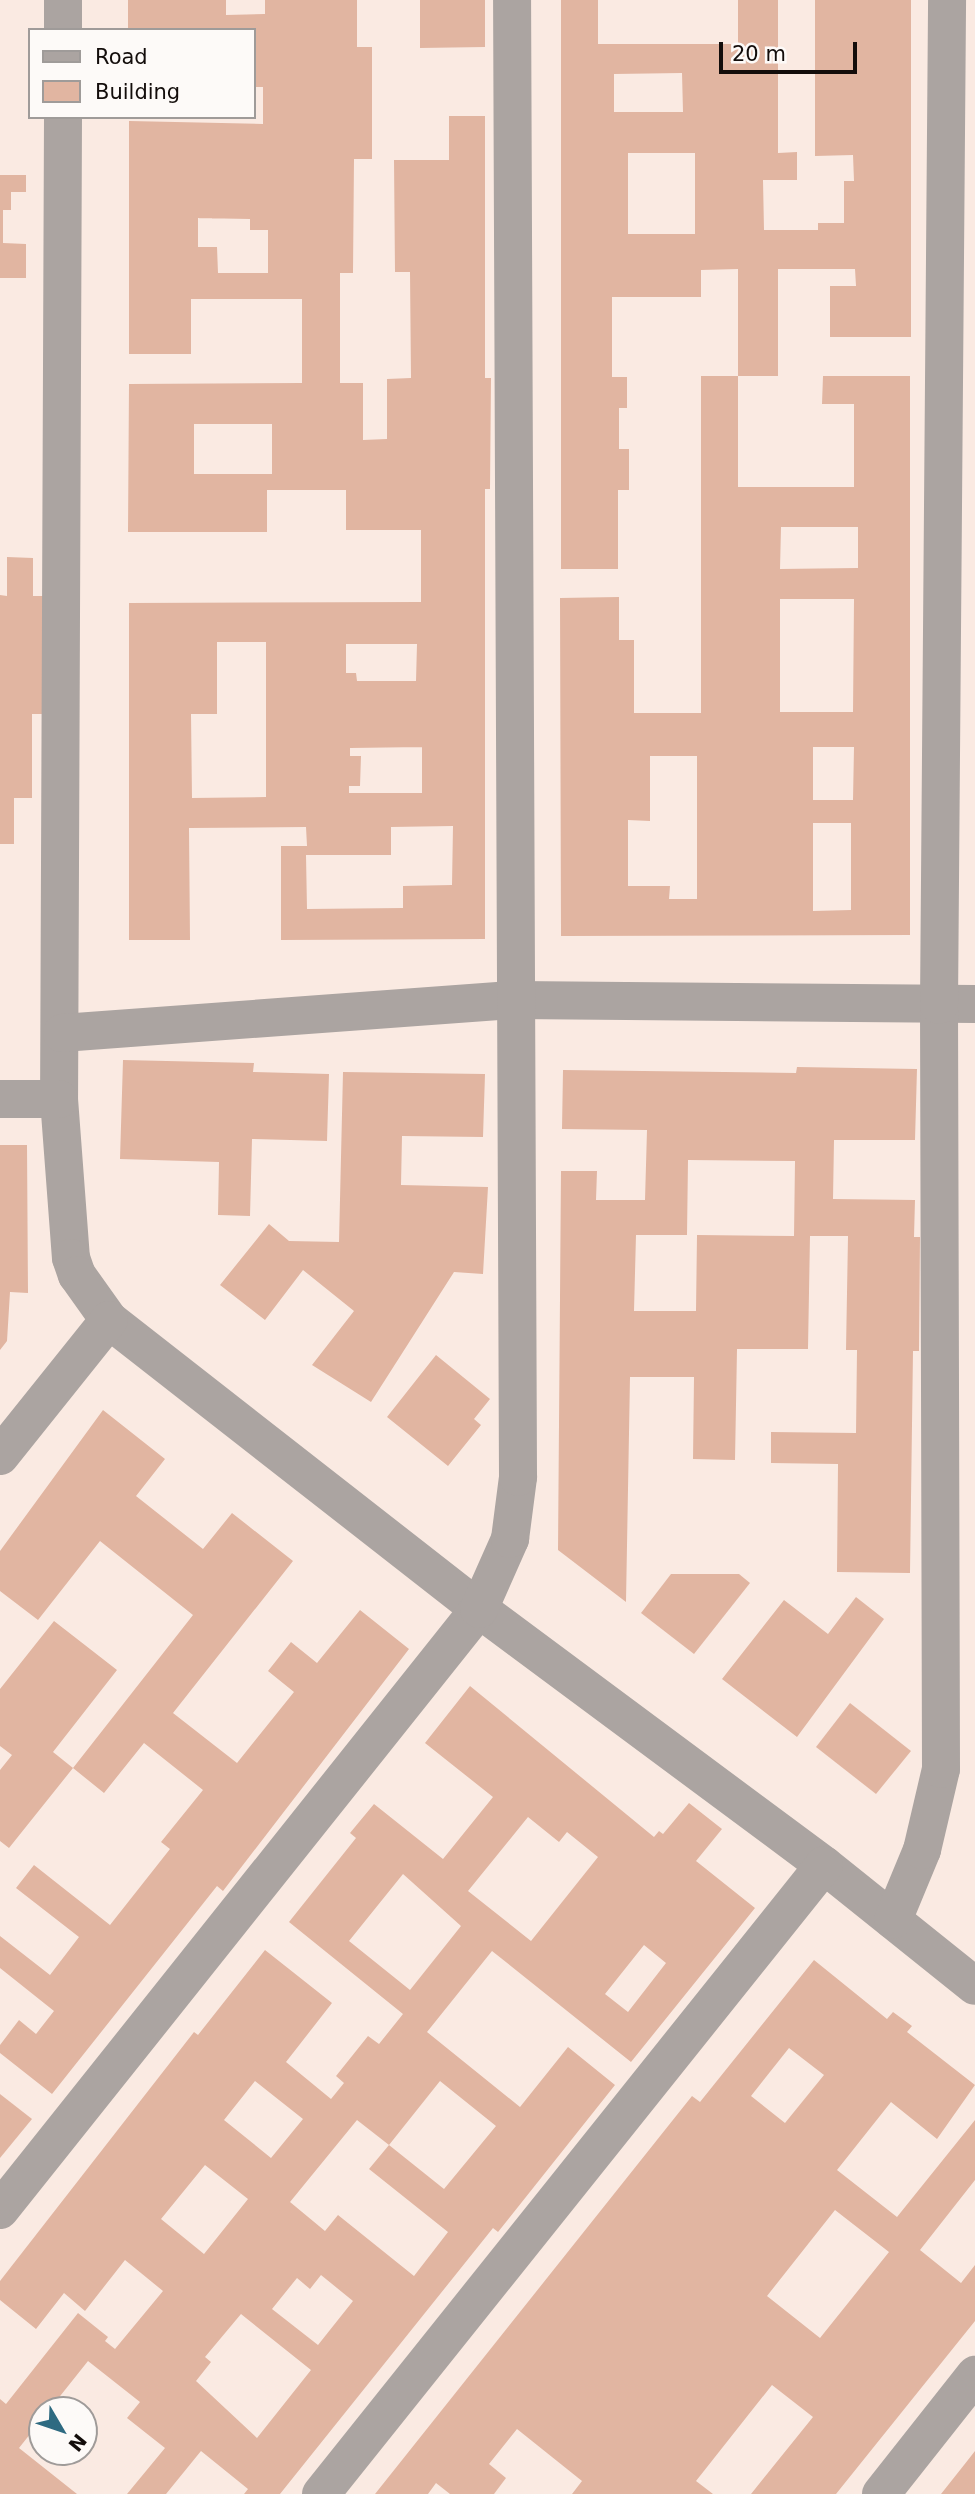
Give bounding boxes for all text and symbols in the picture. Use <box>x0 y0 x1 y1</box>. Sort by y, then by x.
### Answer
legend <box>28 28 256 119</box>
scale bar <box>723 28 861 72</box>
text: 20 m <box>732 42 786 66</box>
text: Road <box>95 45 148 69</box>
text: Building <box>95 80 180 104</box>
north arrow <box>28 2396 98 2466</box>
text: N <box>64 2430 91 2456</box>

